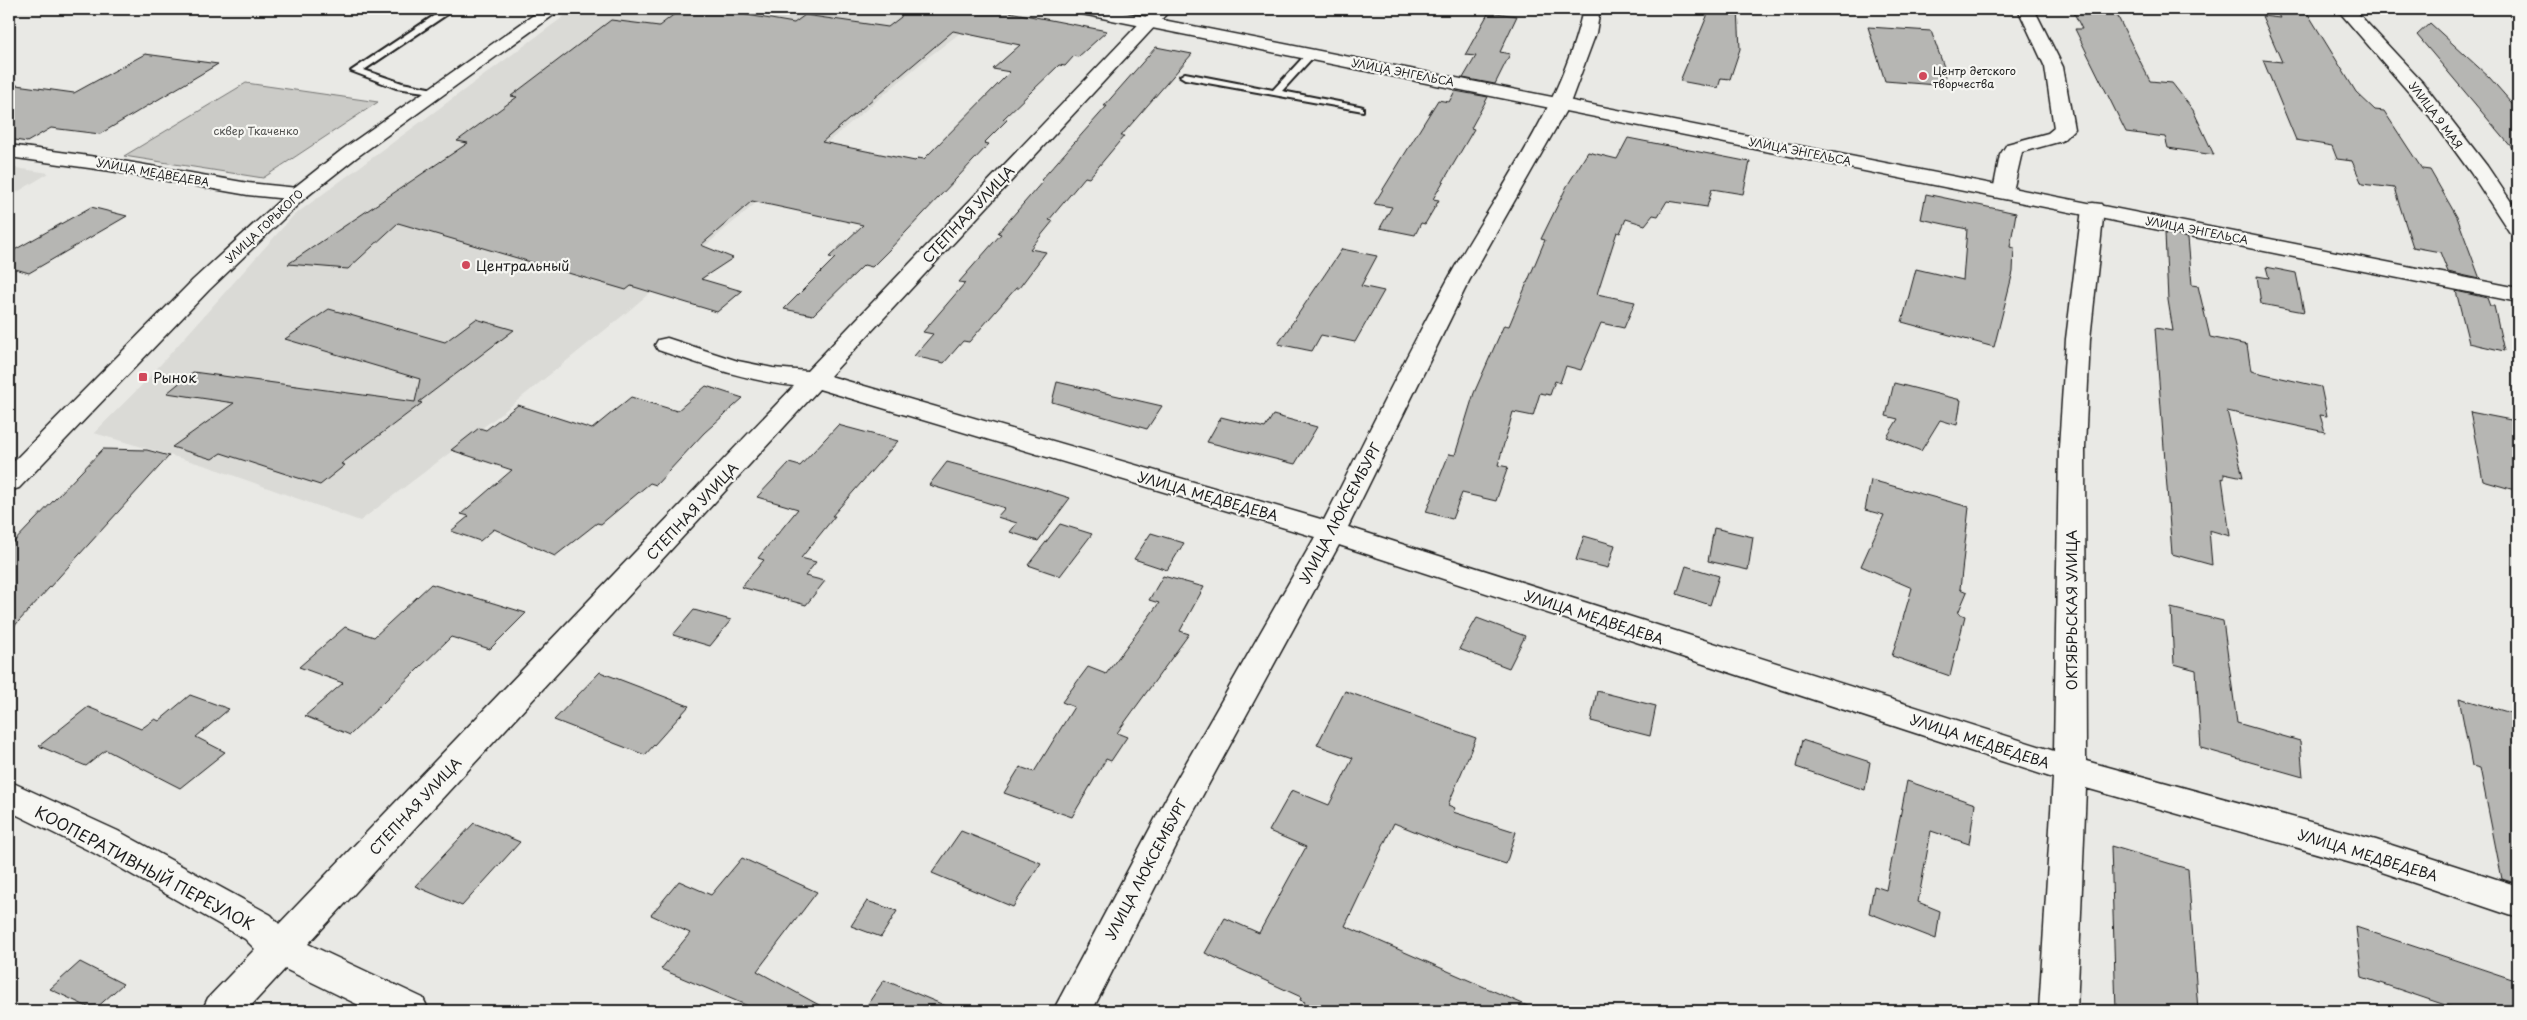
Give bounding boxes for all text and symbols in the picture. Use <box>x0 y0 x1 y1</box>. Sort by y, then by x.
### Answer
street label: УЛИЦА ЭНГЕЛЬСА <box>1350 54 1456 90</box>
place label: Центр детского творчества <box>1933 62 2016 92</box>
marker: Центр детского творчества <box>1917 70 1929 82</box>
street label: УЛИЦА 9 МАЯ <box>2405 78 2467 152</box>
park label: сквер Ткаченко <box>213 122 299 139</box>
street label: УЛИЦА ЭНГЕЛЬСА <box>1747 133 1853 169</box>
street label: УЛИЦА МЕДВЕДЕВА <box>95 154 211 190</box>
street label: СТЕПНАЯ УЛИЦА <box>917 160 1019 268</box>
street label: УЛИЦА ГОРЬКОГО <box>221 185 307 267</box>
street label: УЛИЦА ЭНГЕЛЬСА <box>2144 212 2250 248</box>
place label: Центральный <box>476 255 570 276</box>
marker: Центральный <box>460 259 472 271</box>
place label: Рынок <box>153 367 197 388</box>
marker: Рынок <box>137 371 149 383</box>
street label: УЛИЦА ЛЮКСЕМБУРГ <box>1294 438 1386 587</box>
street label: СТЕПНАЯ УЛИЦА <box>641 457 743 565</box>
street label: УЛИЦА МЕДВЕДЕВА <box>1135 466 1281 526</box>
street label: ОКТЯБРЬСКАЯ УЛИЦА <box>2061 529 2082 690</box>
street label: УЛИЦА МЕДВЕДЕВА <box>1522 585 1666 649</box>
street label: УЛИЦА МЕДВЕДЕВА <box>1908 709 2052 773</box>
street label: СТЕПНАЯ УЛИЦА <box>364 752 466 860</box>
street label: УЛИЦА ЛЮКСЕМБУРГ <box>1100 794 1192 943</box>
street label: КООПЕРАТИВНЫЙ ПЕРЕУЛОК <box>31 799 259 935</box>
street label: УЛИЦА МЕДВЕДЕВА <box>2296 824 2440 886</box>

